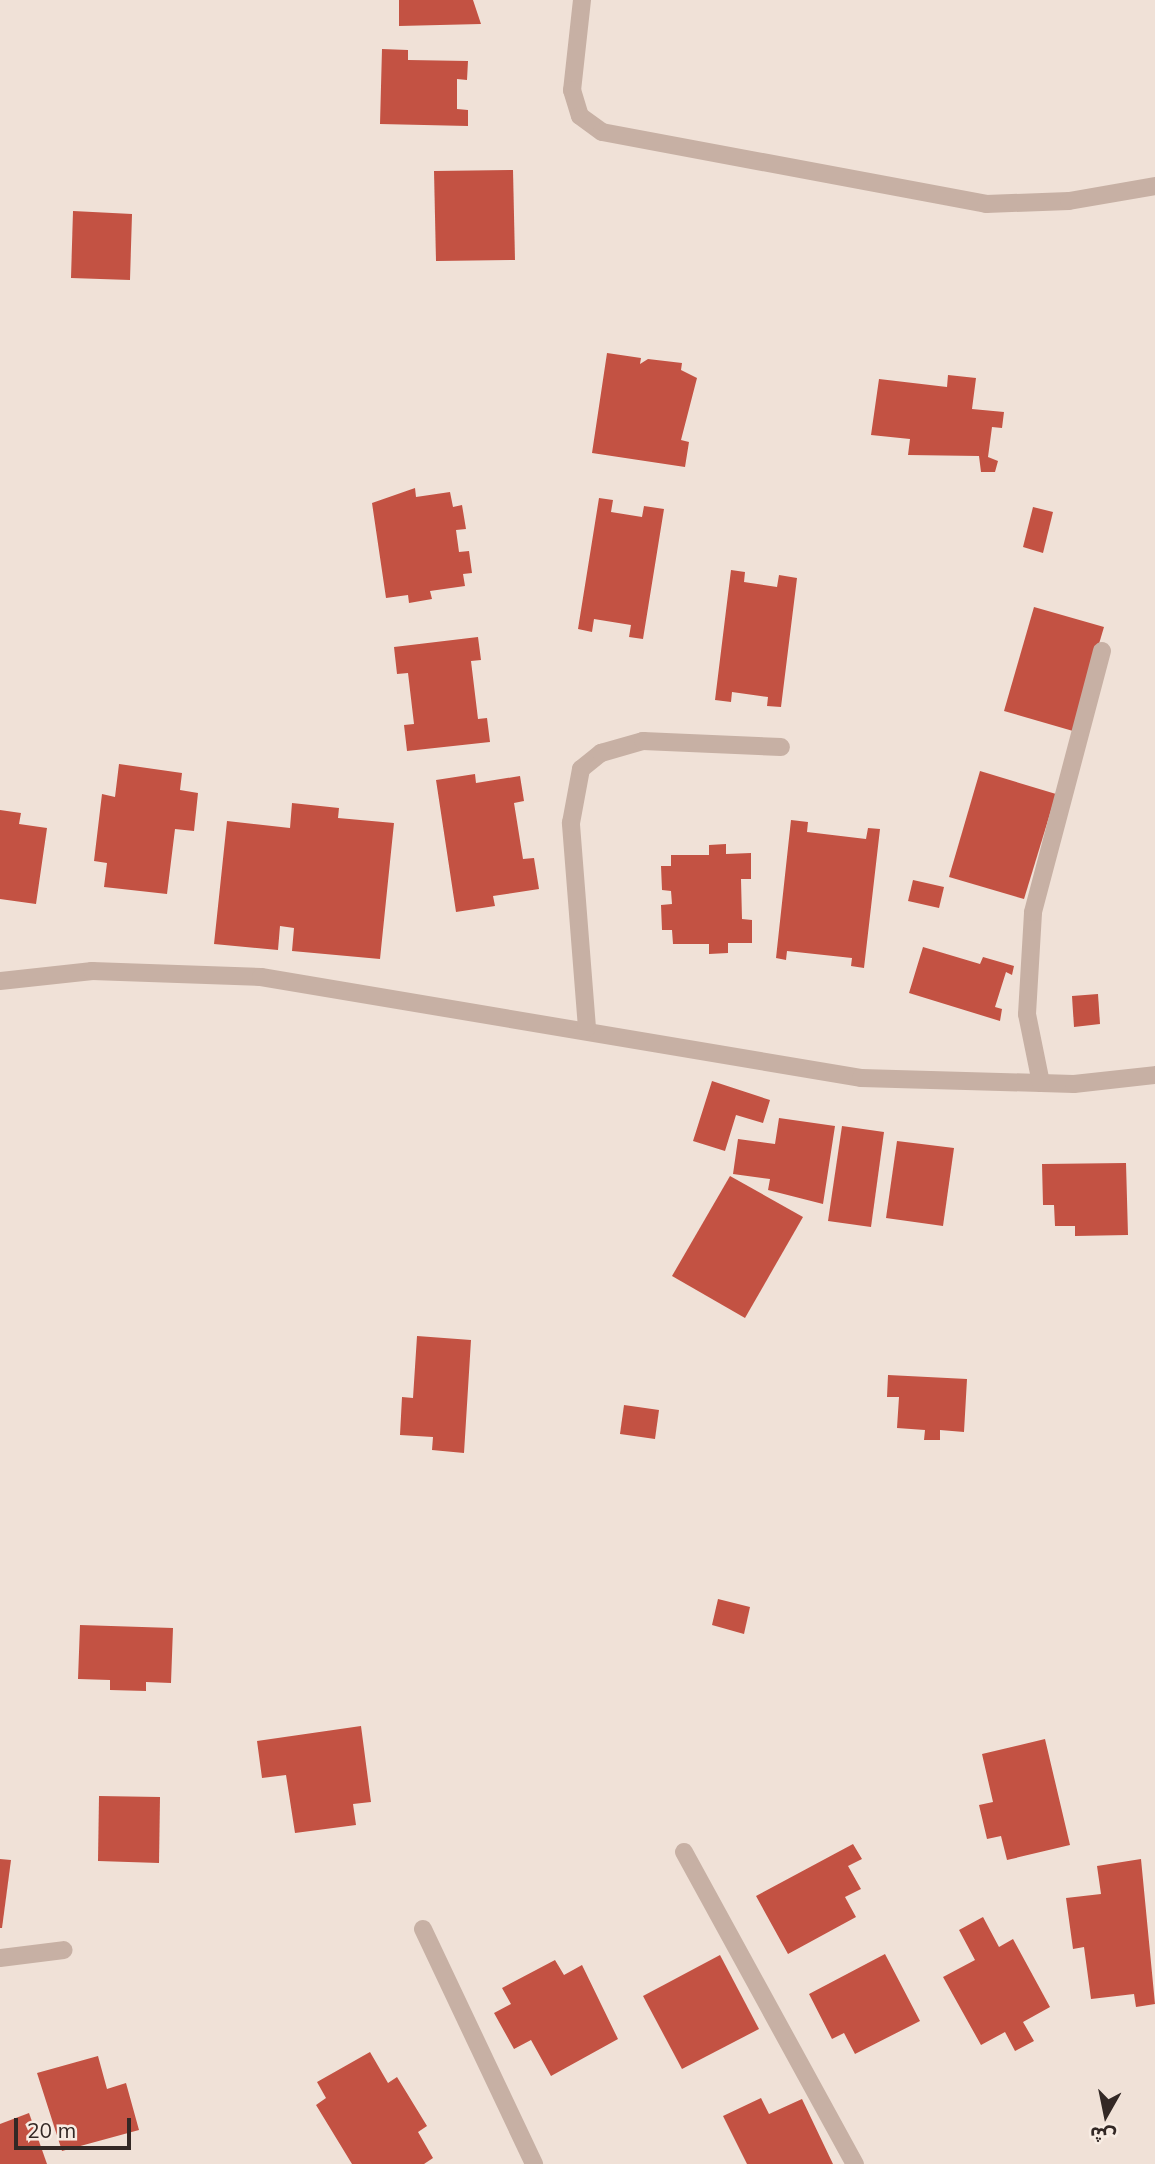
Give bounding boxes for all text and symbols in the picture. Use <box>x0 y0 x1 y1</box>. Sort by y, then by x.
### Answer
north arrow <box>1071 2080 1141 2150</box>
scale bar <box>18 2104 135 2148</box>
text: 20 m <box>27 2117 76 2143</box>
text: ش <box>1088 2122 1117 2150</box>

